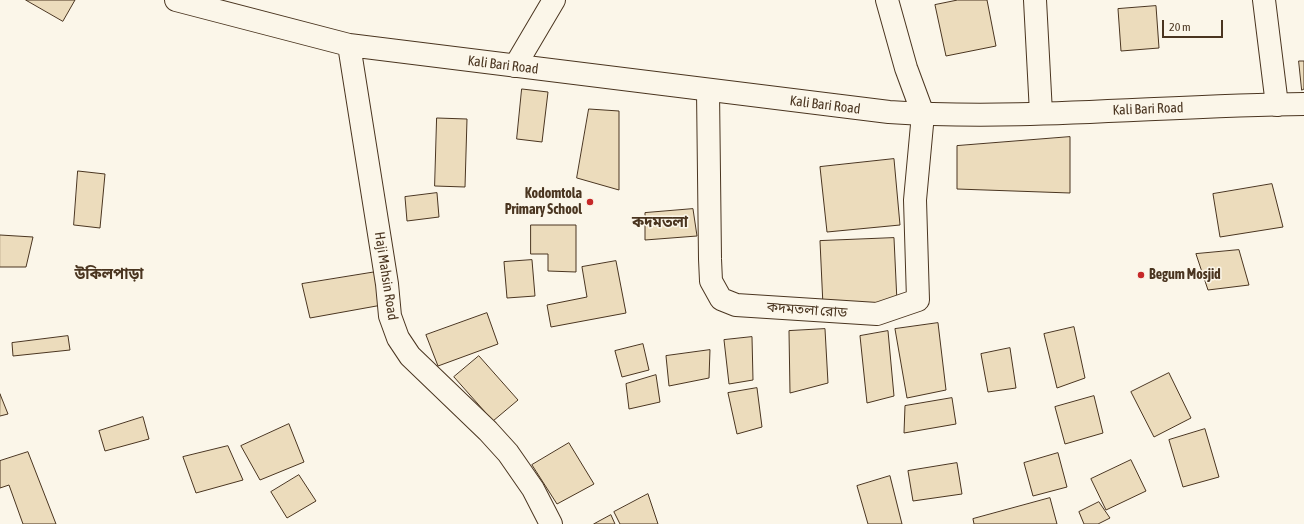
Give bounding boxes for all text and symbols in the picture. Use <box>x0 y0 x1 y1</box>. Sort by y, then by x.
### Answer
scale bar <box>1164 12 1225 38</box>
text: 20 m <box>1169 20 1191 34</box>
street label: Kali Bari Road <box>467 52 539 78</box>
street label: Kali Bari Road <box>789 92 861 118</box>
street label: Kali Bari Road <box>1112 99 1184 119</box>
place label: Kodomtola Primary School <box>505 186 582 218</box>
marker: Kodomtola Primary School <box>585 197 595 207</box>
district label: কদমতলা <box>632 213 688 231</box>
street label: Haji Mahsin Road <box>371 231 401 321</box>
district label: উকিলপাড়া <box>74 265 144 283</box>
place label: Begum Mosjid <box>1149 267 1221 283</box>
marker: Begum Mosjid <box>1136 270 1146 280</box>
street label: কদমতলা রোড <box>766 299 848 321</box>

